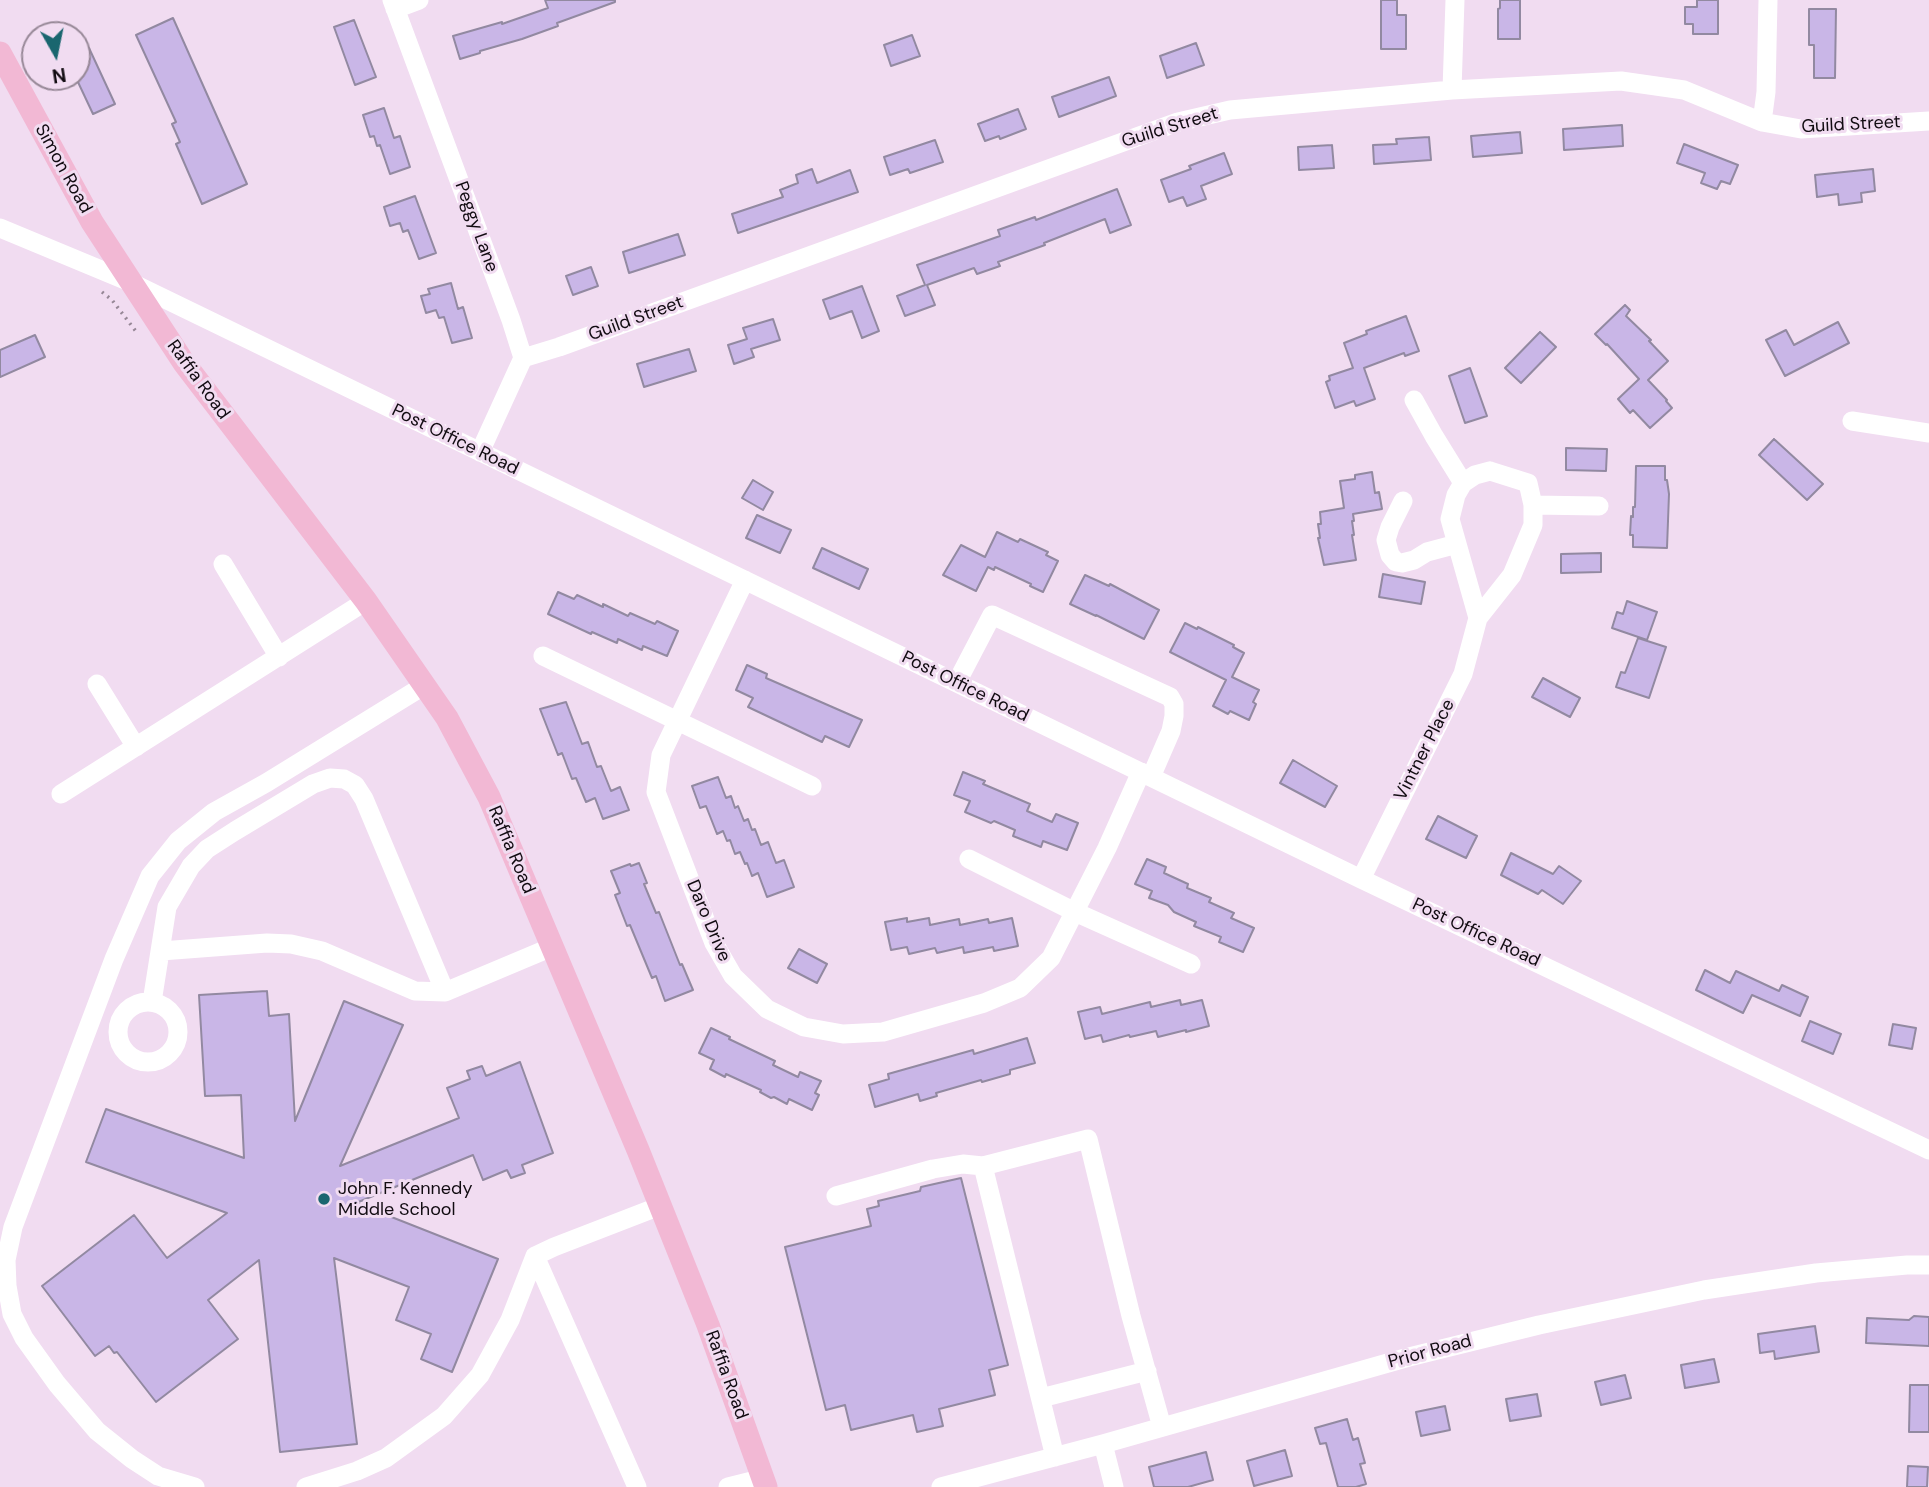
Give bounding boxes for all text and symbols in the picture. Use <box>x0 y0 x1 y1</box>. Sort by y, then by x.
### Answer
north arrow <box>21 21 91 91</box>
text: N <box>50 62 68 89</box>
street label: Guild Street <box>1119 103 1221 153</box>
street label: Guild Street <box>1801 112 1901 138</box>
street label: Simon Road <box>30 121 96 217</box>
street label: Peggy Lane <box>450 179 502 275</box>
street label: Guild Street <box>586 292 686 346</box>
street label: Raffia Road <box>162 336 234 424</box>
street label: Post Office Road <box>388 400 522 480</box>
street label: Post Office Road <box>898 647 1032 727</box>
street label: Vintner Place <box>1390 696 1460 804</box>
street label: Raffia Road <box>483 803 539 897</box>
street label: Daro Drive <box>681 877 735 965</box>
street label: Post Office Road <box>1409 894 1543 972</box>
place label: John F. Kennedy Middle School <box>338 1178 472 1220</box>
marker: John F. Kennedy Middle School <box>316 1191 332 1207</box>
street label: Raffia Road <box>700 1328 752 1422</box>
street label: Prior Road <box>1386 1331 1474 1373</box>

